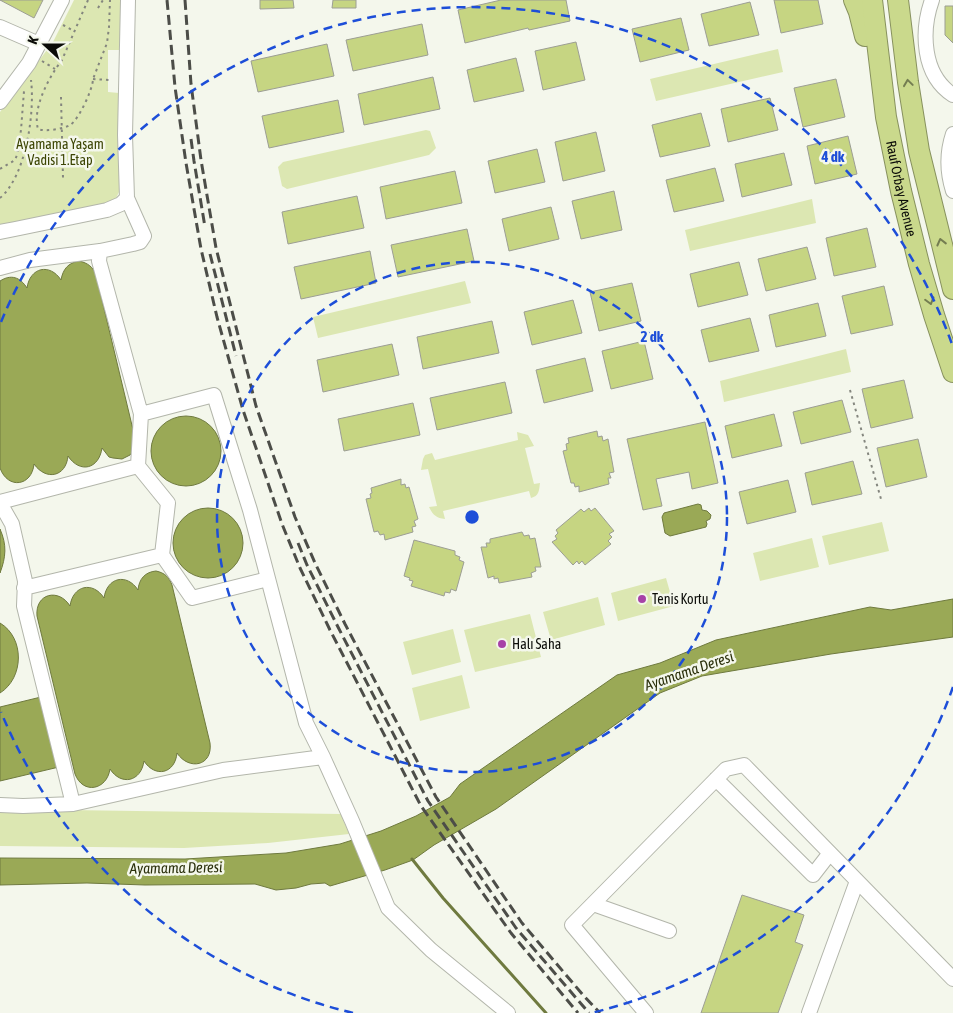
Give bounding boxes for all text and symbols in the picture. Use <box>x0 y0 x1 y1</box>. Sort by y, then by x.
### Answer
north arrow <box>20 20 70 70</box>
text: K <box>24 34 42 46</box>
one-way arrow <box>903 78 914 86</box>
park label: Ayamama Yaşam Vadisi 1.Etap <box>16 136 104 168</box>
street label: Rauf Orbay Avenue <box>883 139 920 238</box>
text: 4 dk <box>821 148 845 165</box>
one-way arrow <box>936 237 947 246</box>
one-way arrow <box>924 296 934 304</box>
text: 2 dk <box>641 328 664 345</box>
centre of rings <box>463 508 481 526</box>
place label: Tenis Kortu <box>652 591 708 607</box>
marker: Tenis Kortu <box>636 593 648 605</box>
place label: Halı Saha <box>512 636 561 652</box>
marker: Halı Saha <box>496 638 508 650</box>
water label: Ayamama Deresi <box>641 647 736 694</box>
water label: Ayamama Deresi <box>128 858 223 877</box>

